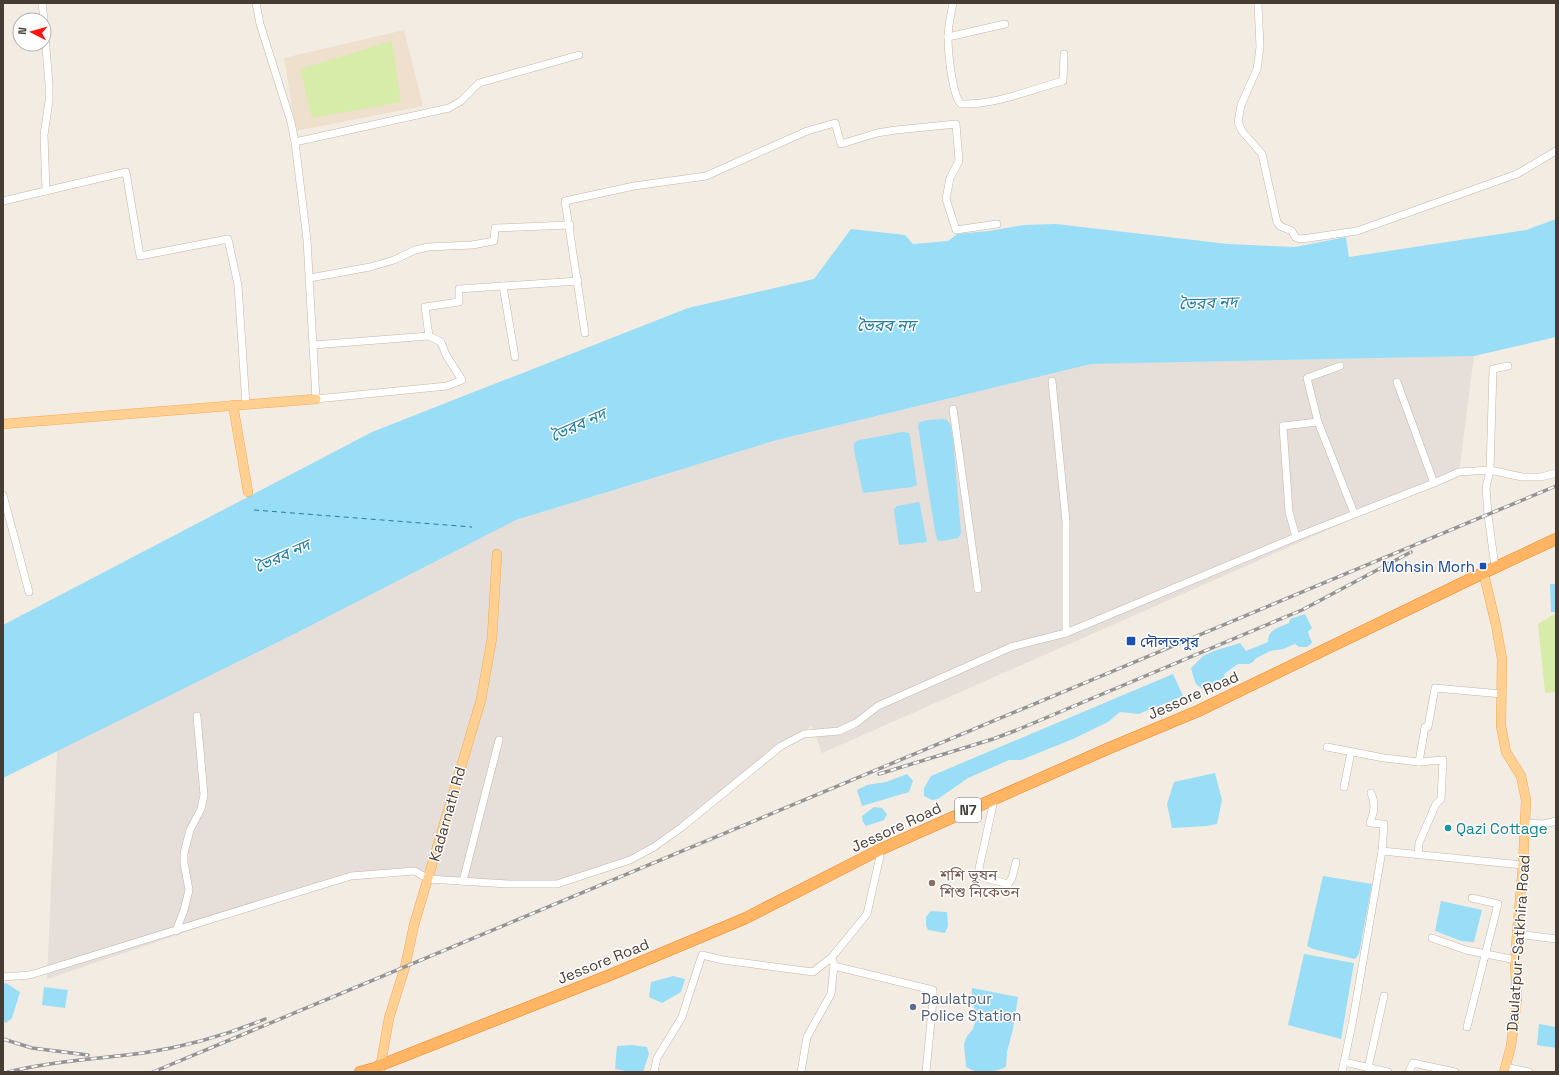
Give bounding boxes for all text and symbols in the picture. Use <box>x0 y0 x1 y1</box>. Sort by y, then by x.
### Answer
north arrow <box>12 12 52 52</box>
text: N <box>15 27 29 35</box>
water label: ভৈরব নদ <box>1178 291 1241 315</box>
water label: ভৈরব নদ <box>857 315 918 336</box>
water label: ভৈরব নদ <box>547 402 612 447</box>
water label: ভৈরব নদ <box>251 533 316 578</box>
place label: Mohsin Morh <box>1382 557 1475 576</box>
marker: Mohsin Morh <box>1478 561 1488 571</box>
place label: দৌলতপুর <box>1140 632 1200 651</box>
marker: দৌলতপুর <box>1125 635 1137 647</box>
street label: Jessore Road <box>1145 667 1241 723</box>
street label: Kadarnath Rd <box>424 764 470 864</box>
street label: Jessore Road <box>848 798 944 856</box>
road number: N7 <box>955 798 981 822</box>
place label: Qazi Cottage <box>1456 819 1548 838</box>
marker: Qazi Cottage <box>1443 823 1453 833</box>
street label: Daulatpur-Satkhira Road <box>1502 854 1534 1032</box>
place label: শশি ভূষন শিশু নিকেতন <box>939 865 1021 901</box>
marker: শশি ভূষন শিশু নিকেতন <box>927 878 937 888</box>
street label: Jessore Road <box>554 934 652 988</box>
place label: Daulatpur Police Station <box>921 989 1021 1025</box>
marker: Daulatpur Police Station <box>908 1002 918 1012</box>

